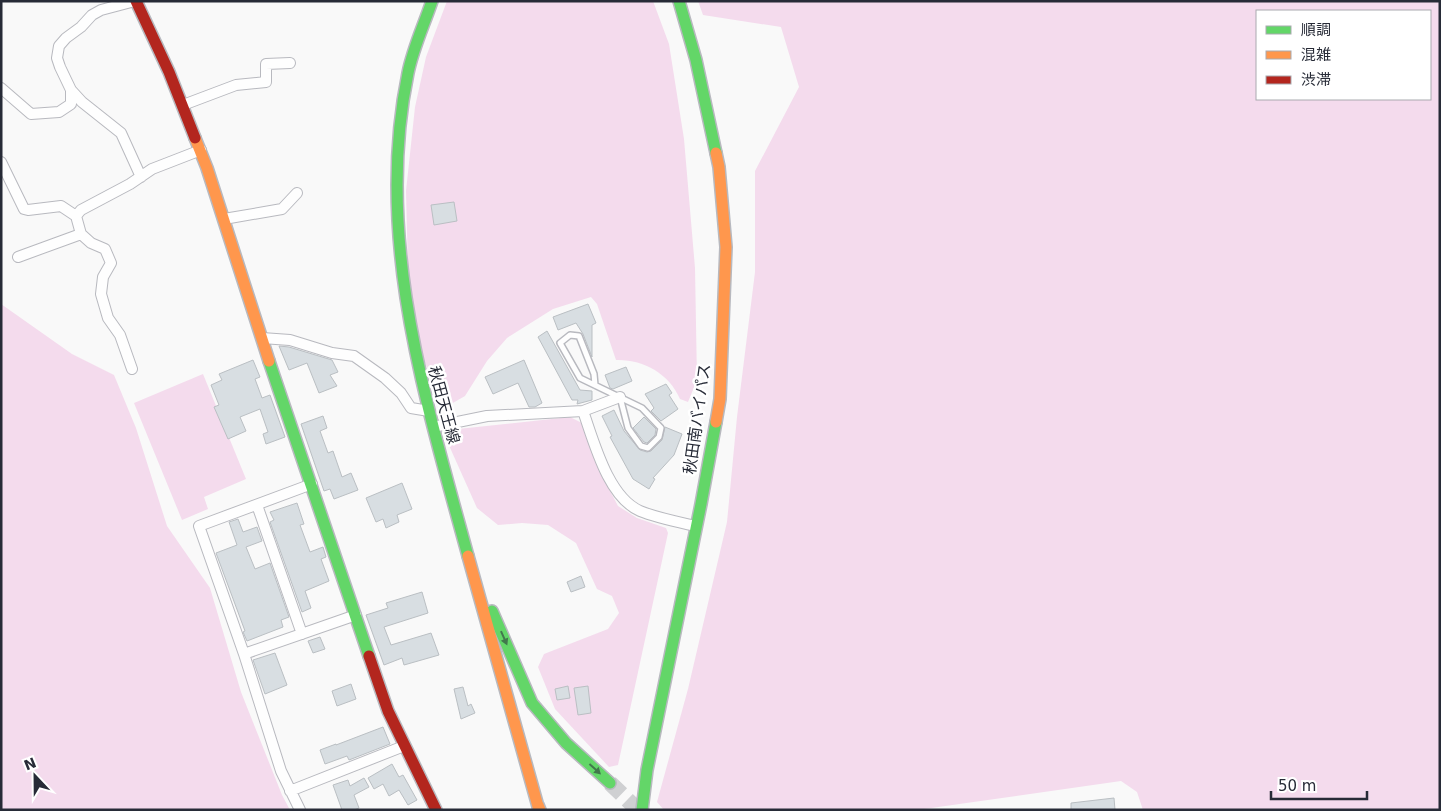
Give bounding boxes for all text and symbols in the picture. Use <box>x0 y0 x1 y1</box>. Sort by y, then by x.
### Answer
legend <box>1256 10 1431 100</box>
text: 順調 <box>1301 21 1331 39</box>
text: 混雑 <box>1301 46 1331 64</box>
text: 渋滞 <box>1301 71 1331 89</box>
street label: 秋田南バイパス <box>680 362 714 476</box>
street label: 秋田天王線 <box>424 364 464 446</box>
one-way arrow <box>500 631 508 645</box>
north arrow <box>10 751 60 801</box>
text: N <box>22 754 39 774</box>
one-way arrow <box>588 763 600 775</box>
scale bar <box>1271 768 1367 800</box>
text: 50 m <box>1278 777 1316 795</box>

